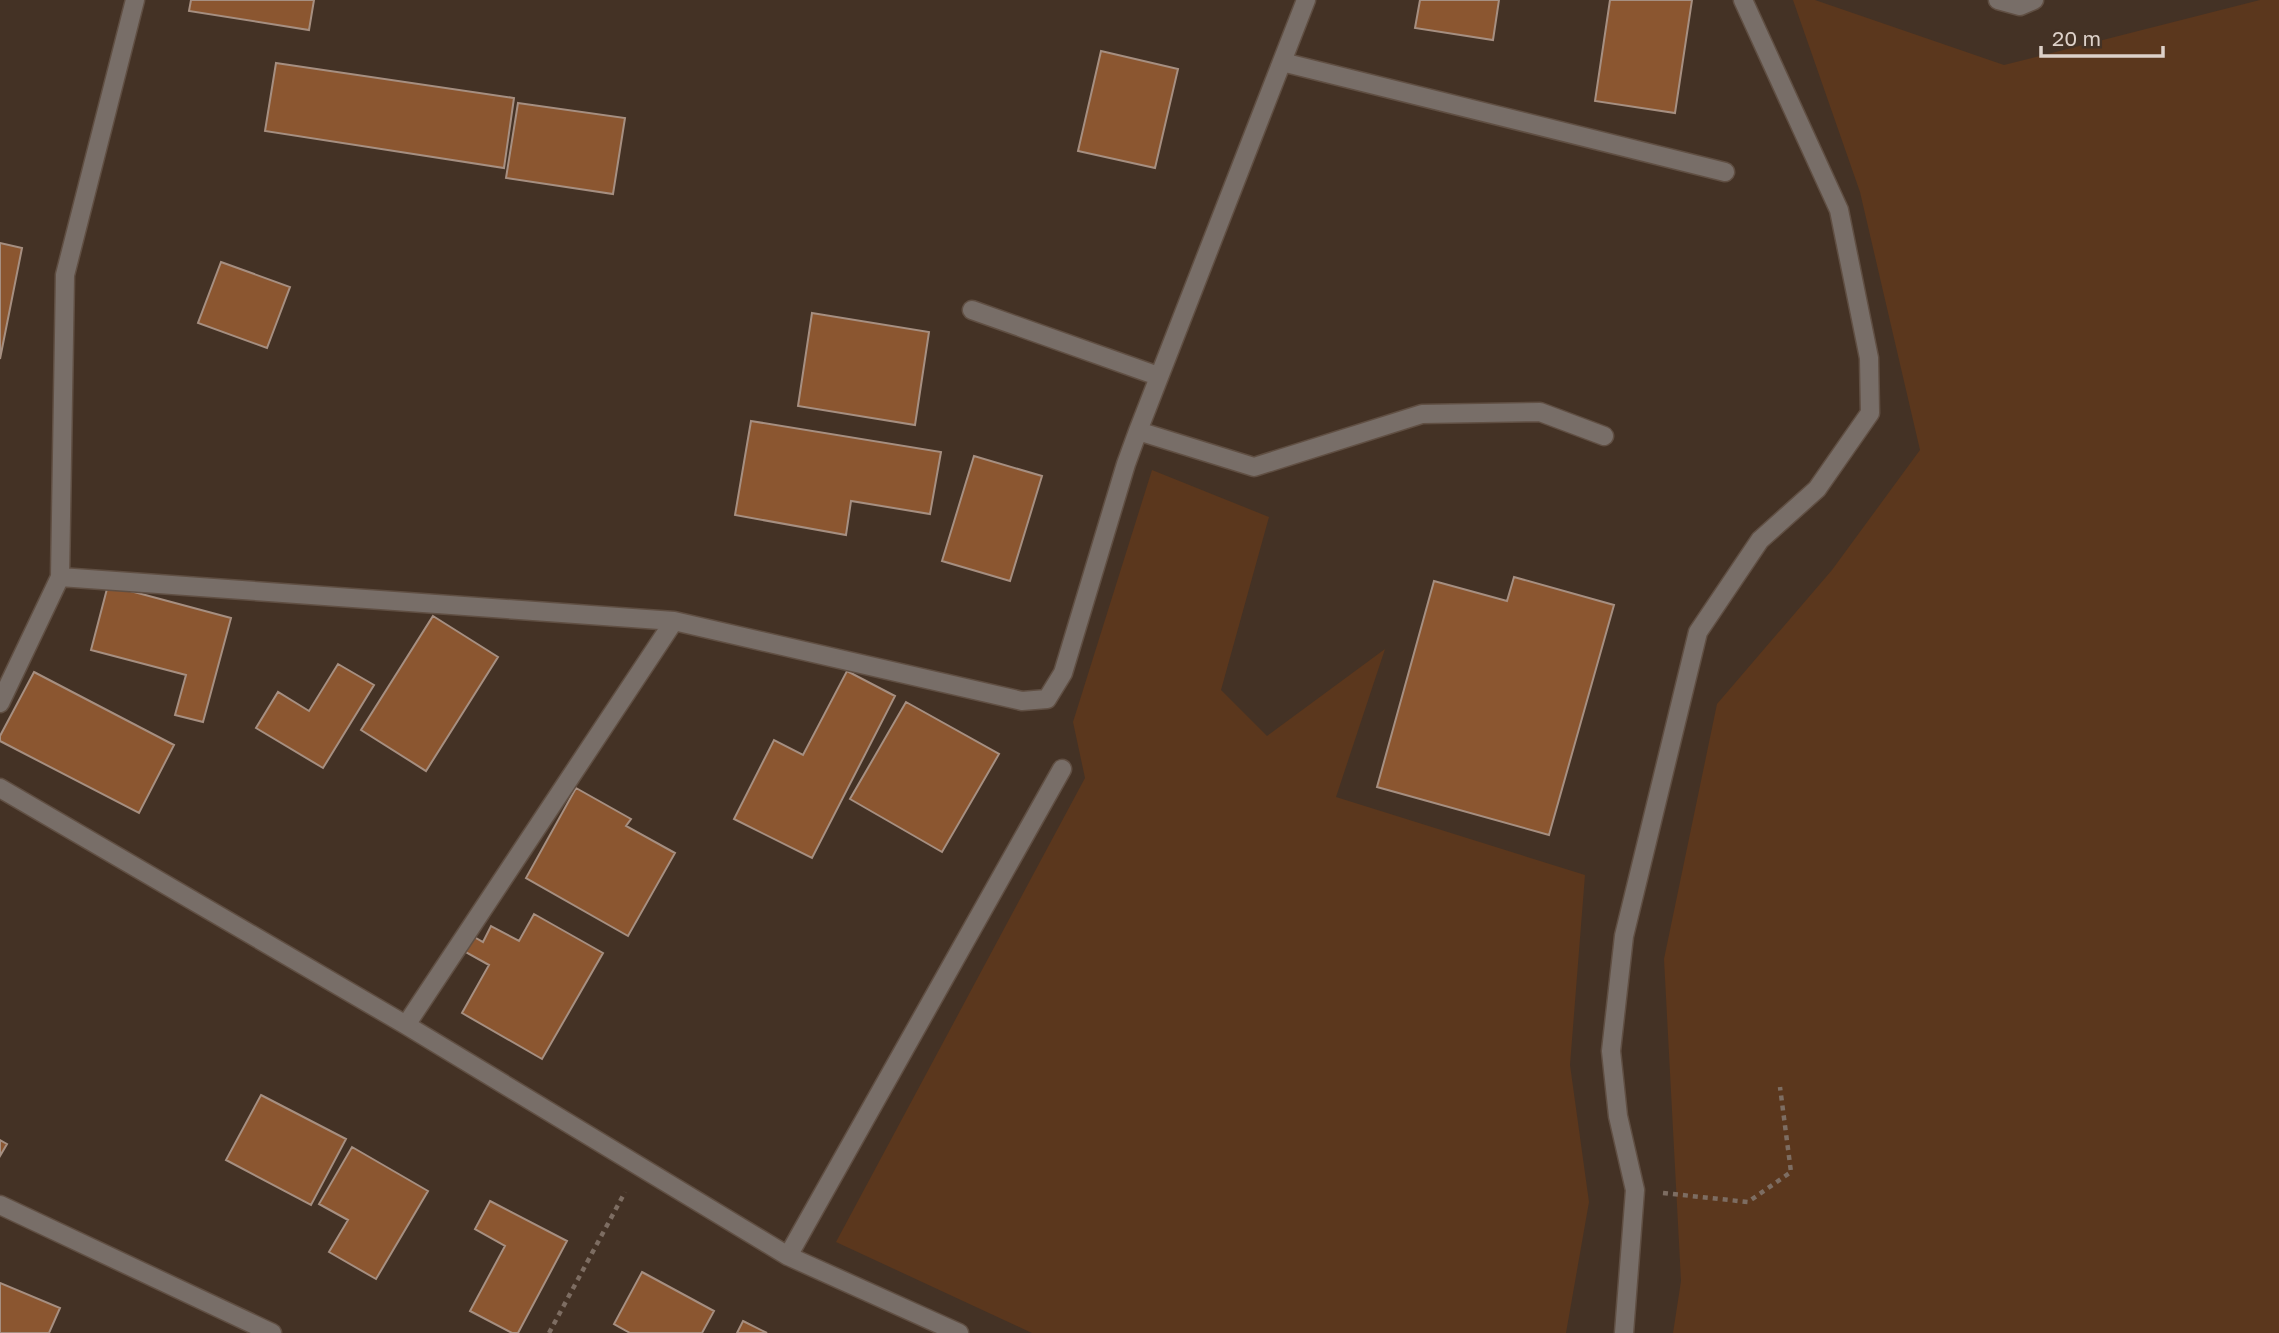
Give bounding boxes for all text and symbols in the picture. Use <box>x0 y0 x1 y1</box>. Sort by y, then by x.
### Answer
scale bar <box>2041 14 2164 58</box>
text: 20 m <box>2052 25 2101 51</box>

